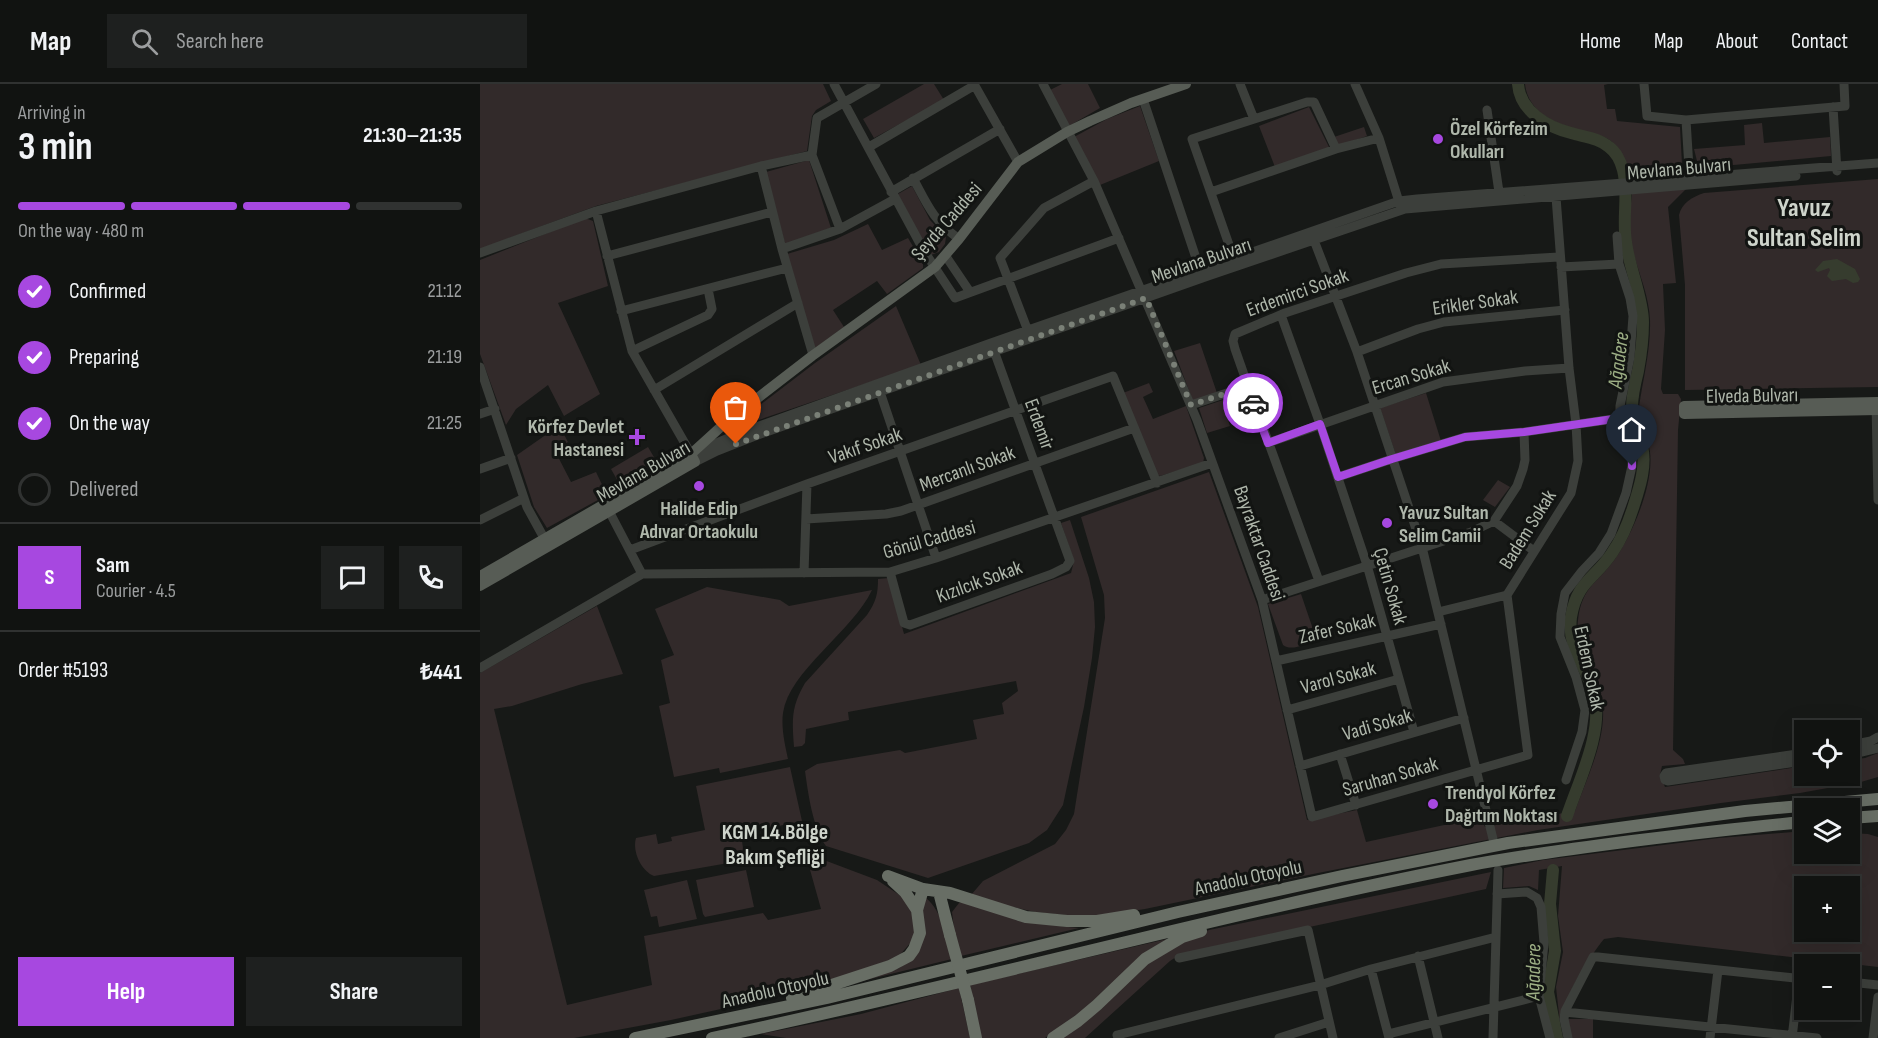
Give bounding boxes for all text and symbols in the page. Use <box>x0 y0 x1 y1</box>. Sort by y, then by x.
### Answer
search box <box>107 14 527 68</box>
text: Map <box>30 25 71 58</box>
icon: search <box>128 25 161 58</box>
text: Search here <box>176 28 264 55</box>
text: Home <box>1580 29 1621 54</box>
text: Map <box>1654 29 1683 54</box>
text: About <box>1716 29 1758 54</box>
text: Contact <box>1791 29 1848 54</box>
text: Arriving in <box>18 101 86 125</box>
place label: Özel Körfezim Okulları <box>1450 117 1548 164</box>
text: 21:30–21:35 <box>363 122 462 149</box>
text: 3 min <box>18 124 93 171</box>
marker: Özel Körfezim Okulları <box>1431 132 1445 146</box>
street label: Mevlana Bulvarı <box>1626 153 1732 185</box>
street label: Şeyda Caddesi <box>906 178 987 266</box>
district label: Yavuz Sultan Selim <box>1747 193 1861 254</box>
text: On the way · 480 m <box>18 219 144 243</box>
street label: Mevlana Bulvarı <box>1148 233 1254 289</box>
street label: Erdemirci Sokak <box>1243 263 1352 322</box>
icon: check <box>18 275 51 308</box>
text: Confirmed <box>69 278 146 305</box>
text: 21:12 <box>427 279 462 303</box>
street label: Erikler Sokak <box>1431 285 1520 321</box>
water label: Ağadere <box>1603 330 1634 391</box>
icon: check <box>18 341 51 374</box>
text: Preparing <box>69 344 139 371</box>
text: 21:19 <box>427 345 462 369</box>
street label: Ercan Sokak <box>1369 354 1454 400</box>
courier <box>1223 373 1283 433</box>
pin <box>710 382 761 444</box>
street label: Elveda Bulvarı <box>1706 383 1798 409</box>
icon: car <box>1237 387 1270 420</box>
icon: bag <box>719 391 752 424</box>
street label: Erdemir <box>1019 396 1059 453</box>
pin <box>1606 404 1657 466</box>
icon: check <box>18 407 51 440</box>
text: On the way <box>69 410 150 437</box>
text: 21:25 <box>427 411 462 435</box>
icon: home <box>1615 413 1648 446</box>
place label: Körfez Devlet Hastanesi <box>528 415 624 462</box>
street label: Vakıf Sokak <box>825 422 906 470</box>
marker: Körfez Devlet Hastanesi <box>628 428 646 446</box>
street label: Mevlana Bulvarı <box>592 435 695 508</box>
street label: Mercanlı Sokak <box>916 440 1019 497</box>
text: Delivered <box>69 476 138 503</box>
marker: Halide Edip Adıvar Ortaokulu <box>692 479 706 493</box>
street label: Bayraktar Caddesi <box>1228 483 1290 604</box>
street label: Badem Sokak <box>1494 485 1562 574</box>
place label: Halide Edip Adıvar Ortaokulu <box>639 497 758 544</box>
place label: Yavuz Sultan Selim Camii <box>1399 501 1489 548</box>
street label: Gönül Caddesi <box>880 515 978 565</box>
marker: Yavuz Sultan Selim Camii <box>1380 516 1394 530</box>
street label: Çetin Sokak <box>1368 545 1413 628</box>
button: chat <box>321 546 384 609</box>
button: phone <box>399 546 462 609</box>
text: Sam <box>96 552 130 579</box>
street label: Kızılcık Sokak <box>933 555 1026 609</box>
text: S <box>45 564 54 591</box>
text: Courier · 4.5 <box>96 579 176 603</box>
street label: Zafer Sokak <box>1297 608 1378 649</box>
street label: Erdem Sokak <box>1568 624 1610 713</box>
street label: Varol Sokak <box>1298 656 1379 699</box>
text: Order #5193 <box>18 657 108 684</box>
text: ₺441 <box>420 659 462 686</box>
street label: Vadi Sokak <box>1340 704 1415 746</box>
map controls <box>1794 720 1860 1020</box>
button: locate <box>1794 720 1860 786</box>
street label: Saruhan Sokak <box>1340 752 1441 802</box>
place label: Trendyol Körfez Dağıtım Noktası <box>1445 781 1557 828</box>
marker: Trendyol Körfez Dağıtım Noktası <box>1426 797 1440 811</box>
button: layers <box>1794 798 1860 864</box>
district label: KGM 14.Bölge Bakım Şefliği <box>722 819 828 871</box>
street label: Anadolu Otoyolu <box>1191 855 1304 901</box>
button: + <box>1794 876 1860 942</box>
water label: Ağadere <box>1520 944 1546 1002</box>
button: − <box>1794 954 1860 1020</box>
button: Help <box>18 957 234 1026</box>
button: Share <box>246 957 462 1026</box>
street label: Anadolu Otoyolu <box>718 966 831 1014</box>

